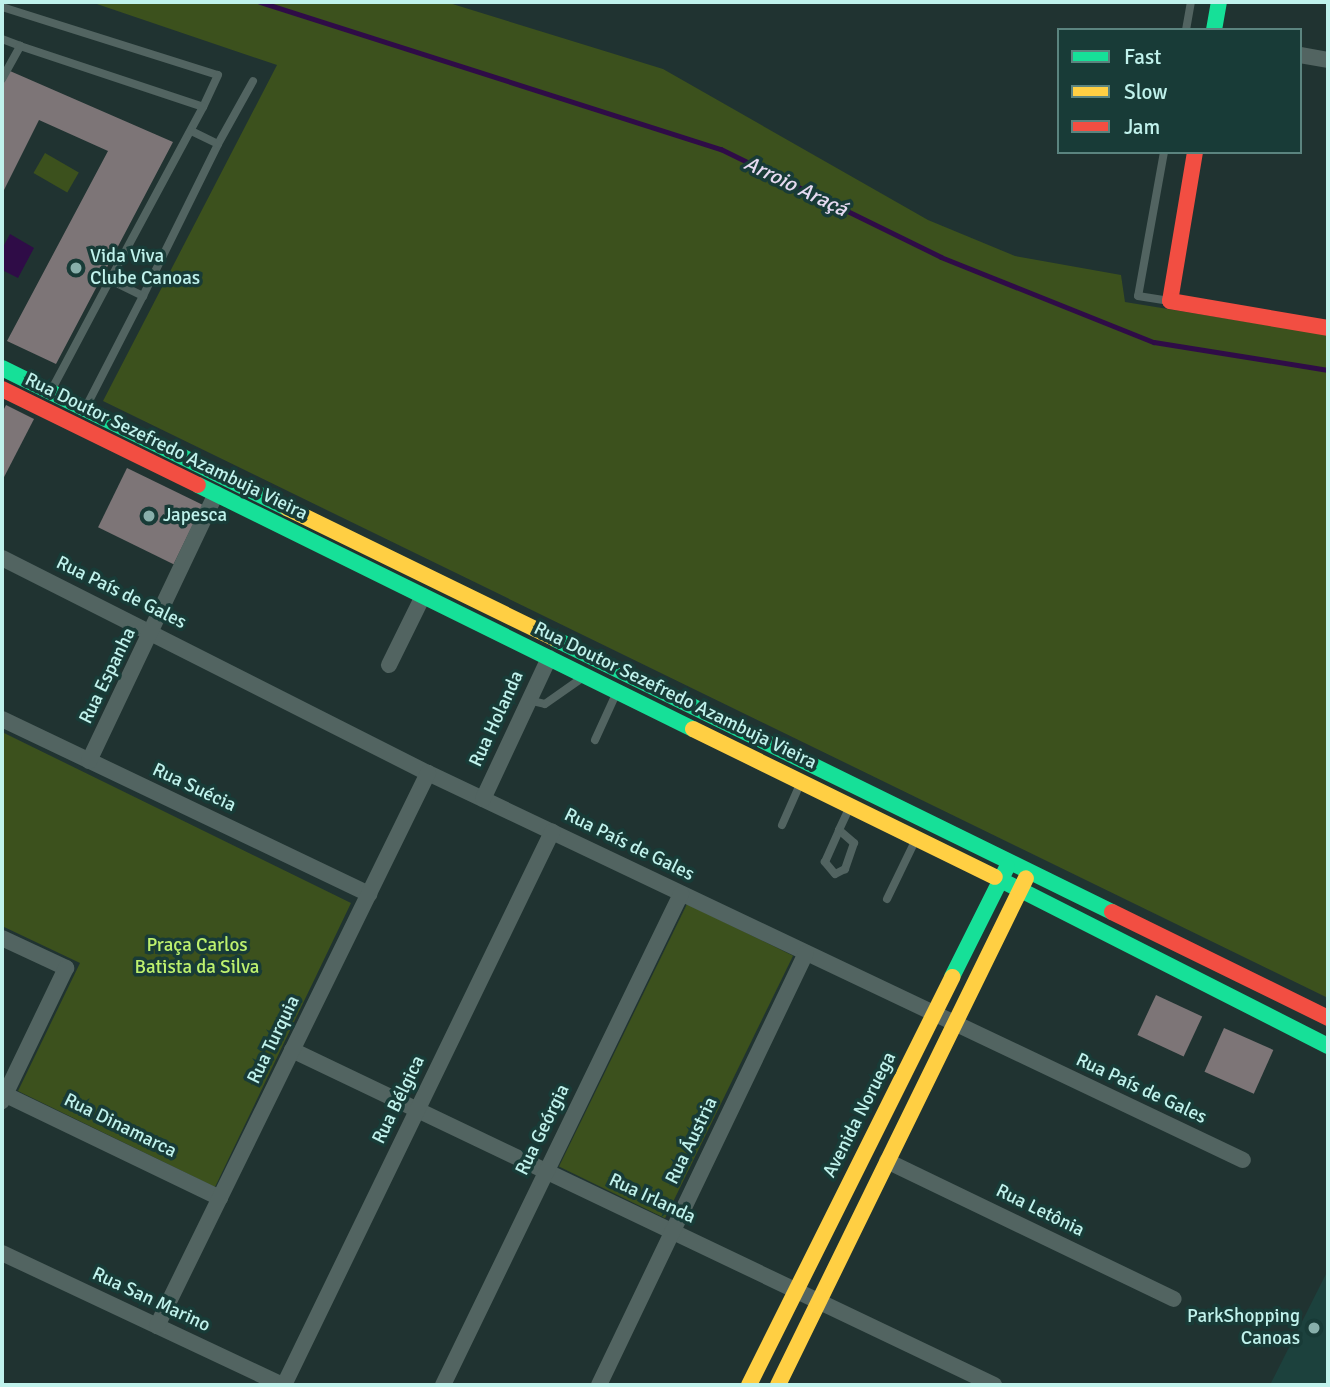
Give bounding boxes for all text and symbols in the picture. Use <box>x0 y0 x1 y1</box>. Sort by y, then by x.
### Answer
legend <box>1057 28 1302 154</box>
text: Fast <box>1124 44 1161 70</box>
text: Slow <box>1124 79 1168 105</box>
text: Jam <box>1124 114 1160 140</box>
water label: Arroio Araçá <box>740 150 852 222</box>
place label: Vida Viva Clube Canoas <box>90 246 200 290</box>
marker: Vida Viva Clube Canoas <box>68 260 84 276</box>
street label: Rua Doutor Sezefredo Azambuja Vieira <box>21 368 311 526</box>
place label: Japesca <box>163 505 227 527</box>
marker: Japesca <box>141 508 157 524</box>
street label: Rua País de Gales <box>52 552 190 634</box>
street label: Rua Doutor Sezefredo Azambuja Vieira <box>530 617 820 775</box>
street label: Rua Espanha <box>75 624 141 728</box>
street label: Rua Holanda <box>465 667 529 771</box>
street label: Rua Suécia <box>149 759 239 817</box>
street label: Rua País de Gales <box>560 804 698 886</box>
park label: Praça Carlos Batista da Silva <box>135 935 259 979</box>
street label: Rua Turquia <box>243 992 305 1088</box>
street label: Avenida Noruega <box>819 1048 901 1182</box>
street label: Rua País de Gales <box>1072 1049 1210 1129</box>
street label: Rua Bélgica <box>368 1052 430 1148</box>
street label: Rua Geórgia <box>511 1081 575 1179</box>
street label: Rua Dinamarca <box>60 1089 180 1163</box>
street label: Rua Áustria <box>661 1094 723 1188</box>
street label: Rua Irlanda <box>605 1169 699 1229</box>
street label: Rua Letônia <box>992 1180 1088 1242</box>
street label: Rua San Marino <box>88 1263 214 1337</box>
place label: ParkShopping Canoas <box>1187 1306 1300 1350</box>
marker: ParkShopping Canoas <box>1306 1320 1322 1336</box>

